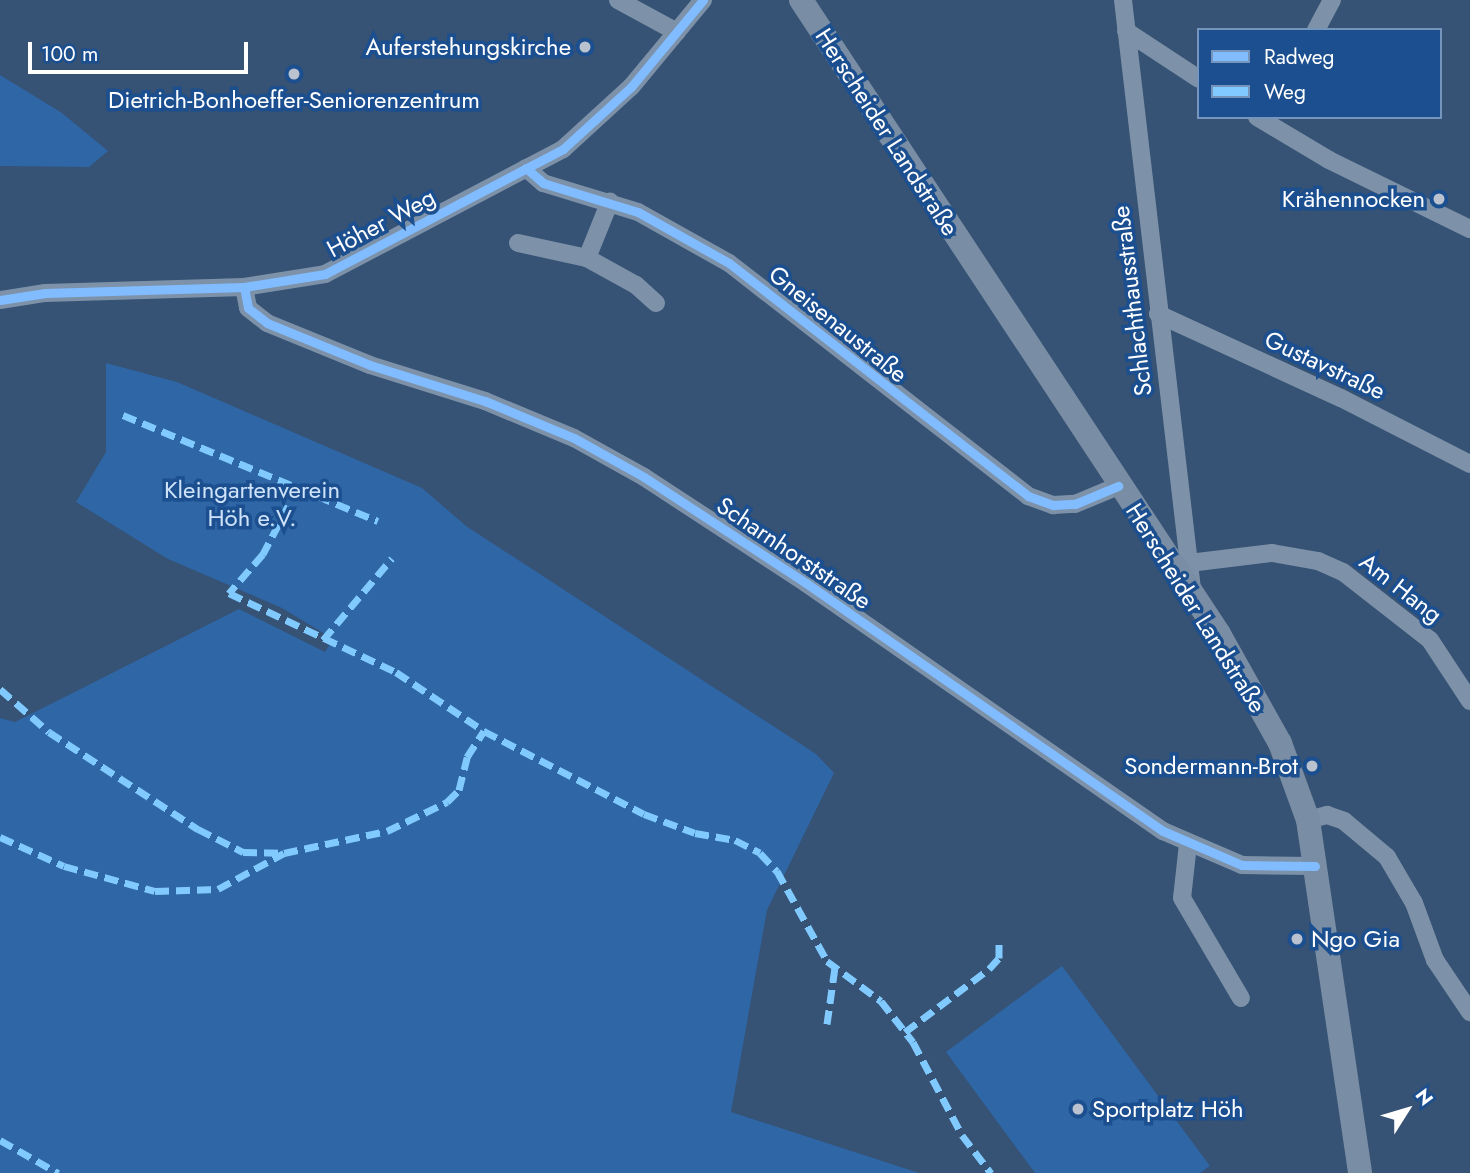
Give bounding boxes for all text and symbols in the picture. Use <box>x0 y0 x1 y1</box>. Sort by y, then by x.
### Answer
street label: Herscheider Landstraße <box>809 23 965 241</box>
scale bar <box>32 28 252 72</box>
legend <box>1197 28 1442 119</box>
place label: Auferstehungskirche <box>366 33 571 61</box>
text: 100 m <box>41 39 98 69</box>
marker: Auferstehungskirche <box>577 39 593 55</box>
text: Radweg <box>1264 42 1335 72</box>
marker: Dietrich-Bonhoeffer-Seniorenzentrum <box>286 66 302 82</box>
text: Weg <box>1264 77 1306 107</box>
place label: Dietrich-Bonhoeffer-Seniorenzentrum <box>108 86 480 114</box>
street label: Höher Weg <box>322 182 440 264</box>
place label: Krähennocken <box>1282 185 1425 213</box>
marker: Krähennocken <box>1431 191 1447 207</box>
street label: Schlachthausstraße <box>1106 204 1158 398</box>
street label: Gneisenaustraße <box>763 259 913 389</box>
street label: Gustavstraße <box>1260 325 1390 405</box>
park label: Kleingartenverein Höh e.V. <box>164 476 340 532</box>
street label: Scharnhorststraße <box>711 491 877 615</box>
street label: Herscheider Landstraße <box>1120 498 1272 718</box>
street label: Am Hang <box>1354 547 1448 629</box>
place label: Sondermann-Brot <box>1124 752 1298 780</box>
marker: Sondermann-Brot <box>1304 758 1320 774</box>
place label: Ngo Gia <box>1311 925 1400 953</box>
marker: Ngo Gia <box>1289 931 1305 947</box>
north arrow <box>1372 1075 1442 1145</box>
text: N <box>1409 1083 1439 1111</box>
place label: Sportplatz Höh <box>1092 1095 1244 1123</box>
marker: Sportplatz Höh <box>1070 1101 1086 1117</box>

